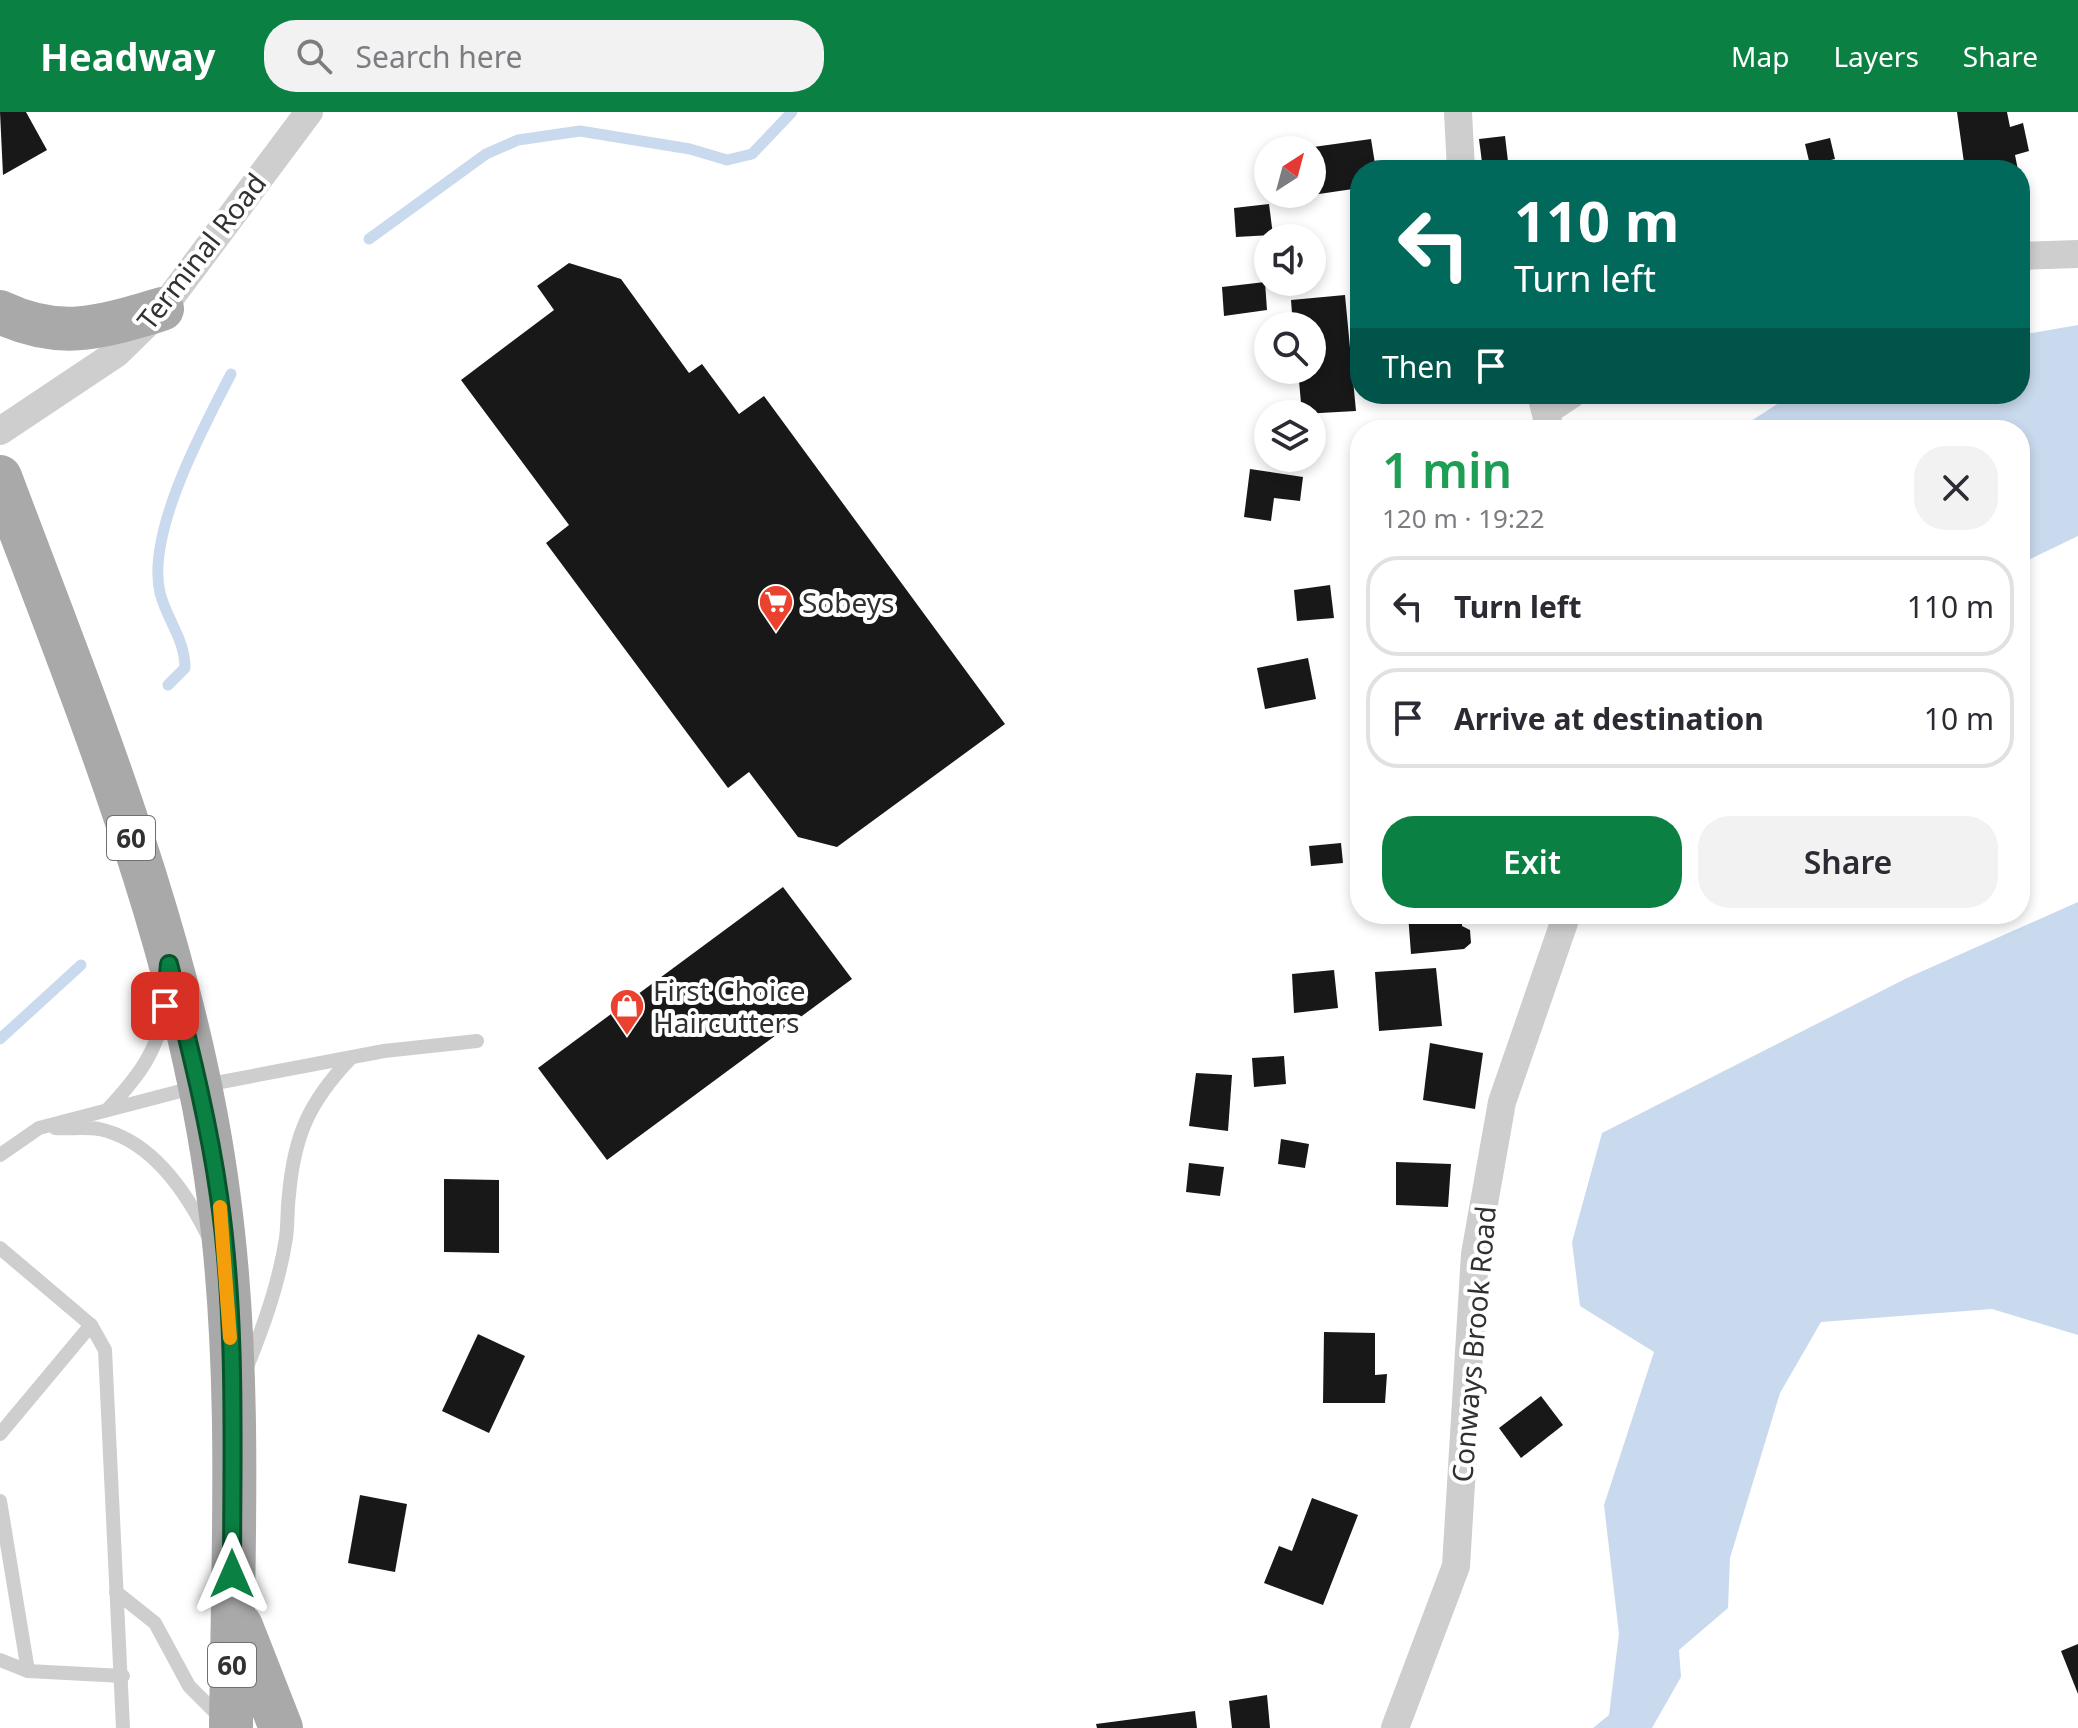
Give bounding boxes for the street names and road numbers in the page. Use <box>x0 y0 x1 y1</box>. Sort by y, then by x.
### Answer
street label: Terminal Road <box>128 165 274 337</box>
road number: 60 <box>107 816 155 860</box>
street label: Conways Brook Road <box>1442 1204 1504 1484</box>
road number: 60 <box>208 1643 256 1687</box>

